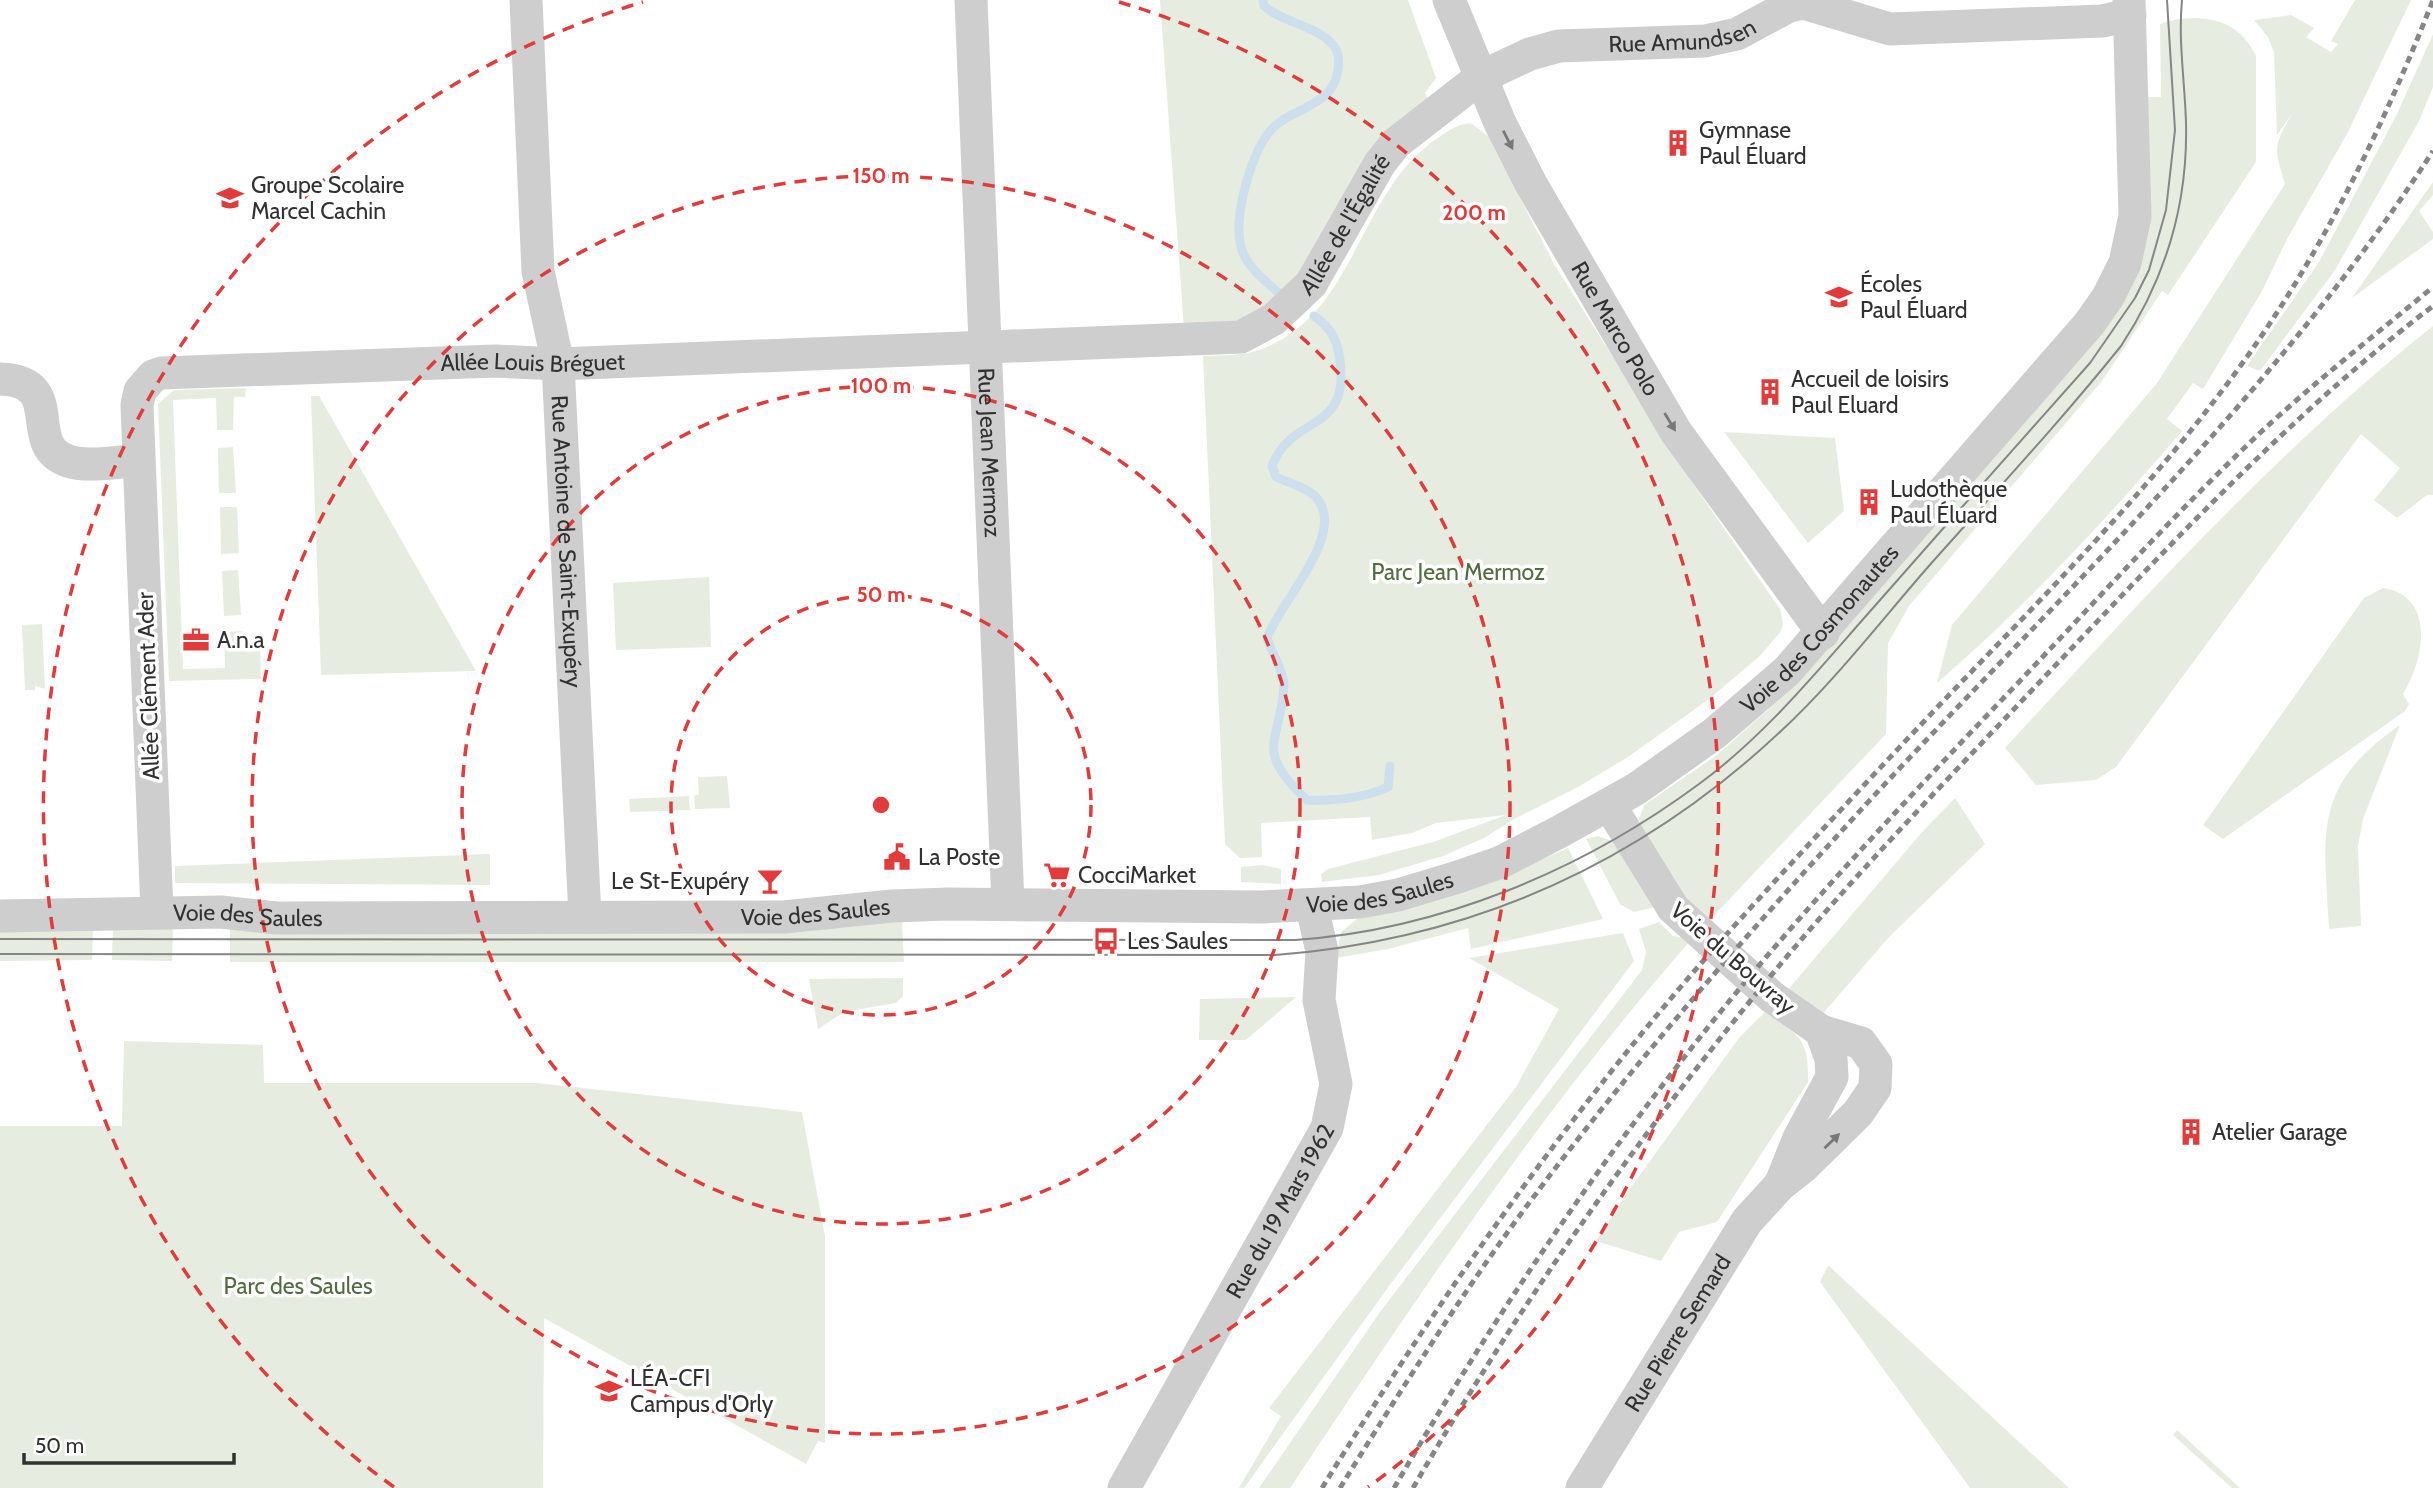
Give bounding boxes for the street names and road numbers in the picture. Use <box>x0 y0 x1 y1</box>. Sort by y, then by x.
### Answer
street label: Rue Amundsen <box>1608 12 1761 58</box>
street label: Allée de l'Égalité <box>1294 148 1396 301</box>
street label: Rue Marco Polo <box>1565 256 1666 401</box>
street label: Allée Louis Bréguet <box>440 347 626 378</box>
street label: Rue Jean Mermoz <box>972 367 1007 538</box>
street label: Rue Antoine de Saint-Exupéry <box>546 394 588 689</box>
street label: Voie des Cosmonautes <box>1734 539 1904 719</box>
street label: Allée Clément Ader <box>131 591 165 780</box>
street label: Voie des Saules <box>1305 865 1457 919</box>
street label: Voie des Saules <box>741 892 891 931</box>
street label: Voie du Bouvray <box>1665 896 1801 1020</box>
street label: Voie des Saules <box>173 898 322 932</box>
street label: Rue du 19 Mars 1962 <box>1220 1119 1340 1303</box>
street label: Rue Pierre Semard <box>1619 1249 1737 1417</box>

